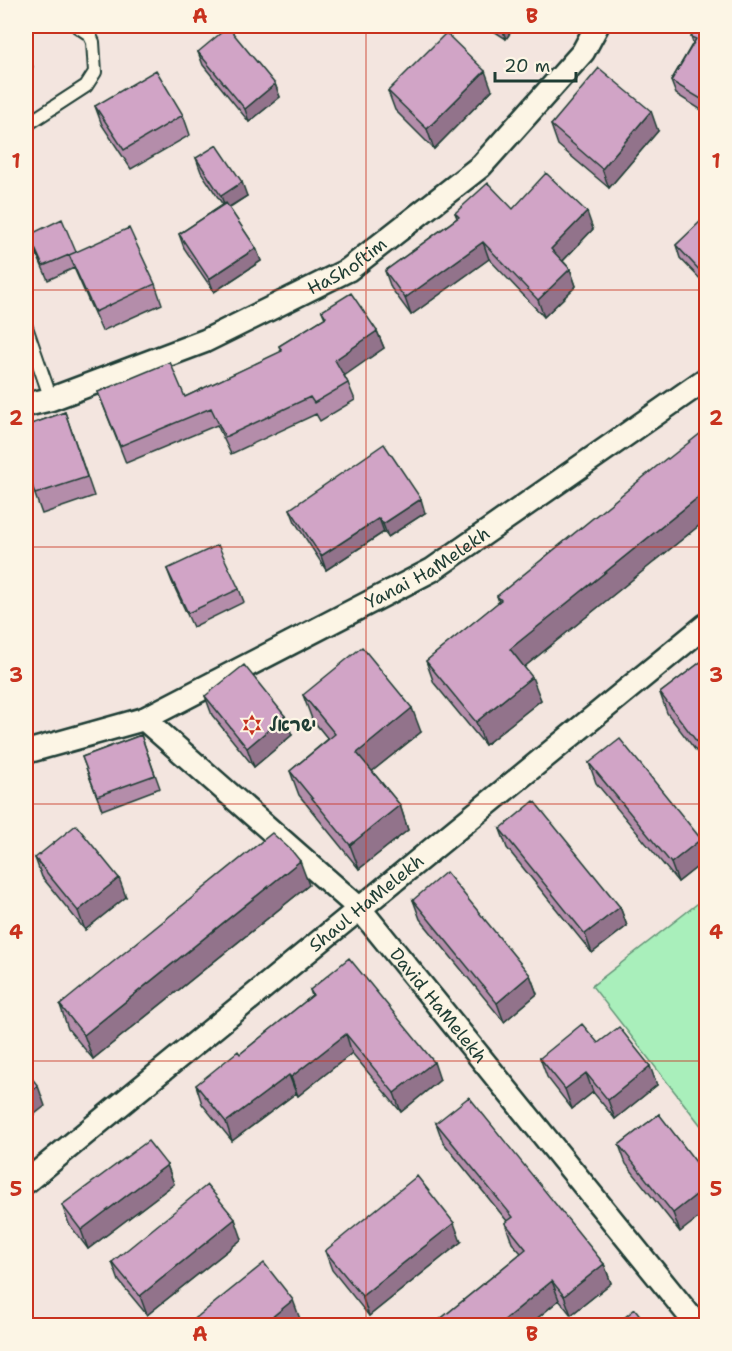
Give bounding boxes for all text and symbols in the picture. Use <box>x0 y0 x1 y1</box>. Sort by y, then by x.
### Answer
text: A <box>192 3 208 29</box>
text: B <box>526 3 538 29</box>
scale bar <box>495 45 576 83</box>
text: 20 m <box>504 54 550 78</box>
text: 1 <box>11 148 21 174</box>
text: 1 <box>711 148 721 174</box>
street label: HaShoftim <box>303 232 392 300</box>
text: 2 <box>9 405 23 431</box>
text: 2 <box>709 405 723 431</box>
street label: Yanai HaMelekh <box>361 521 495 614</box>
text: 3 <box>9 662 23 688</box>
text: 3 <box>709 662 723 688</box>
synagogue icon: ישראל <box>240 713 264 737</box>
place label: ישראל <box>269 713 316 737</box>
street label: Shaul HaMelekh <box>304 849 429 957</box>
text: 4 <box>9 919 23 945</box>
text: 4 <box>709 919 723 945</box>
street label: David HaMelekh <box>384 943 492 1068</box>
text: 5 <box>10 1176 22 1202</box>
text: 5 <box>710 1176 722 1202</box>
text: A <box>192 1321 208 1347</box>
text: B <box>526 1321 538 1347</box>

